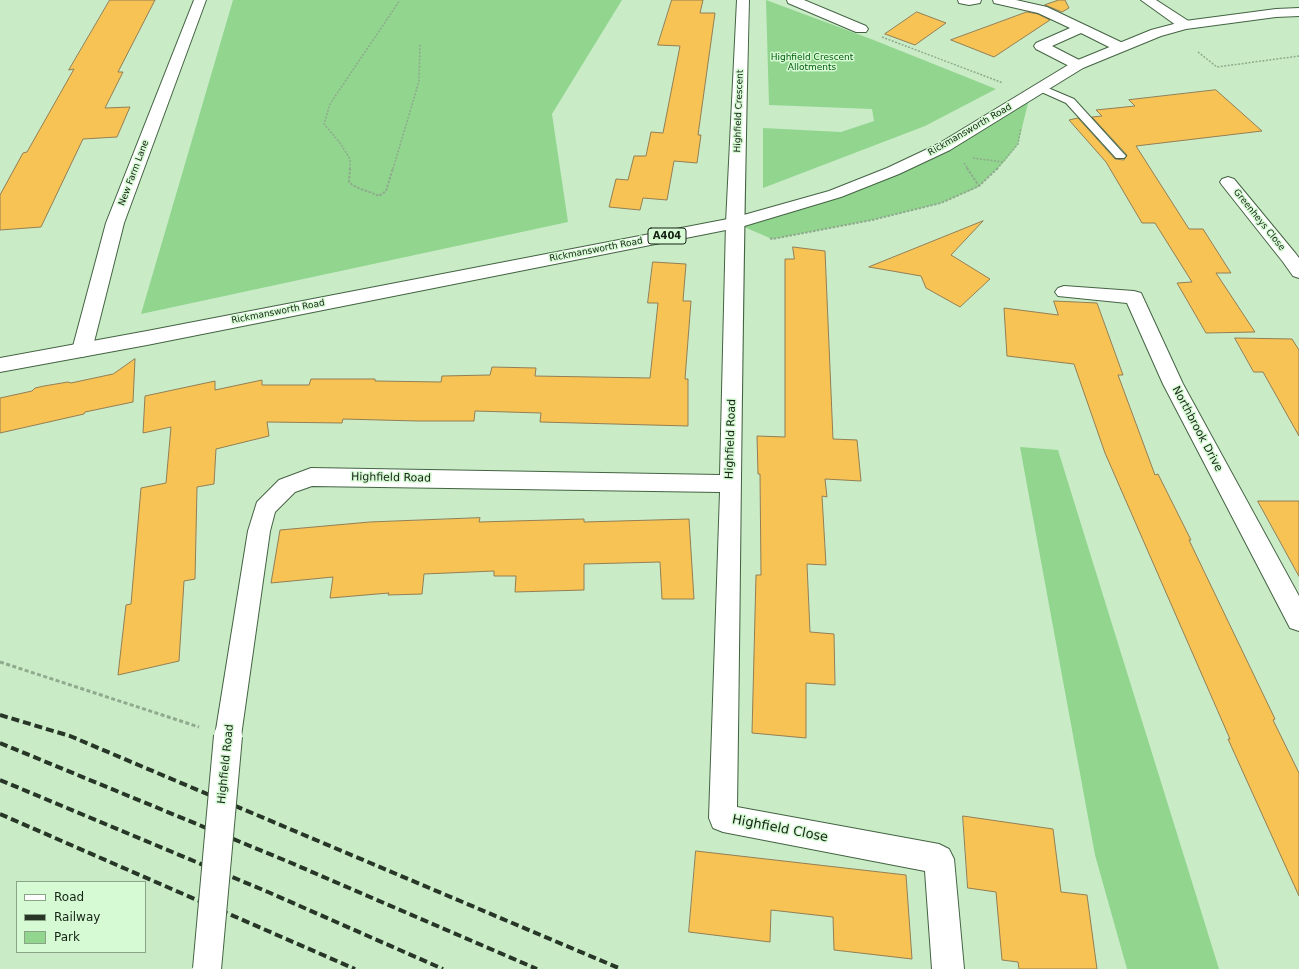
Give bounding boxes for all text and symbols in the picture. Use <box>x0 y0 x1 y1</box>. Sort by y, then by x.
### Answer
park label: Highfield Crescent Allotments <box>771 53 853 74</box>
street label: Highfield Crescent <box>732 69 746 153</box>
street label: Rickmansworth Road <box>926 102 1014 158</box>
street label: New Farm Lane <box>117 139 151 207</box>
street label: Greenheys Close <box>1231 187 1287 253</box>
road number: A404 <box>648 228 686 244</box>
street label: Rickmansworth Road <box>548 236 644 264</box>
street label: Rickmansworth Road <box>230 298 326 326</box>
street label: Northbrook Drive <box>1169 384 1225 474</box>
street label: Highfield Road <box>723 399 739 479</box>
street label: Highfield Road <box>351 471 431 485</box>
street label: Highfield Road <box>215 723 237 805</box>
street label: Highfield Close <box>731 812 829 846</box>
legend <box>16 881 146 953</box>
text: Road <box>54 890 84 904</box>
text: Railway <box>54 910 100 924</box>
text: Park <box>54 930 80 944</box>

